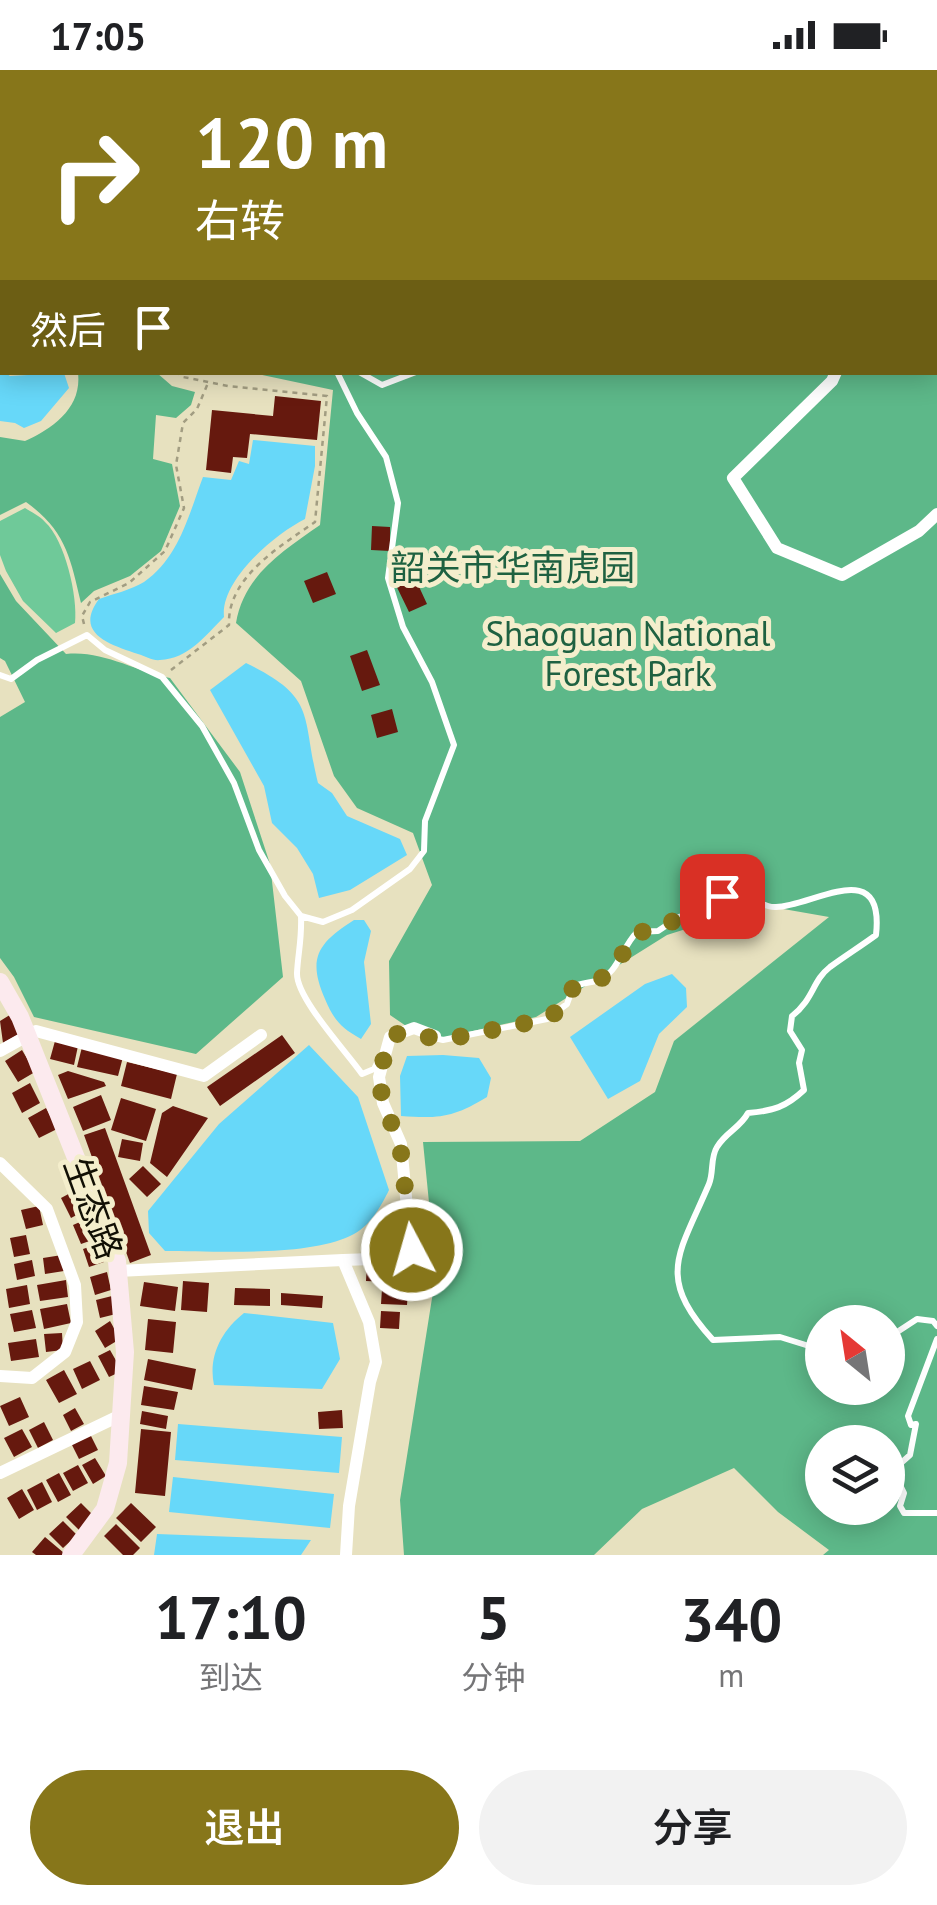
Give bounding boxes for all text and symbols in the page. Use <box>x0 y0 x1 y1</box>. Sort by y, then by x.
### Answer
text: 17:05 <box>50 11 146 60</box>
text: 120 m <box>195 97 388 187</box>
icon: right <box>30 110 160 240</box>
text: 右转 <box>195 191 285 249</box>
icon: arrive <box>126 300 181 355</box>
text: 然后 <box>30 305 106 354</box>
park label: 韶关市华南虎园 <box>390 544 636 590</box>
park label: Shaoguan National Forest Park <box>485 610 771 696</box>
pin <box>680 854 765 939</box>
icon: arrive <box>695 869 750 924</box>
street label: 生态路 <box>54 1151 134 1265</box>
position arrow <box>360 1198 464 1302</box>
north arrow <box>805 1305 905 1405</box>
map controls <box>805 1305 905 1525</box>
button: layers <box>805 1425 905 1525</box>
text: 17:10 <box>155 1578 307 1656</box>
text: 5 <box>477 1578 511 1656</box>
text: 340 <box>680 1580 782 1658</box>
text: m <box>718 1654 744 1696</box>
text: 到达 <box>199 1656 263 1698</box>
text: 分钟 <box>462 1656 526 1698</box>
button: 退出 <box>30 1770 459 1885</box>
button: 分享 <box>479 1770 907 1885</box>

